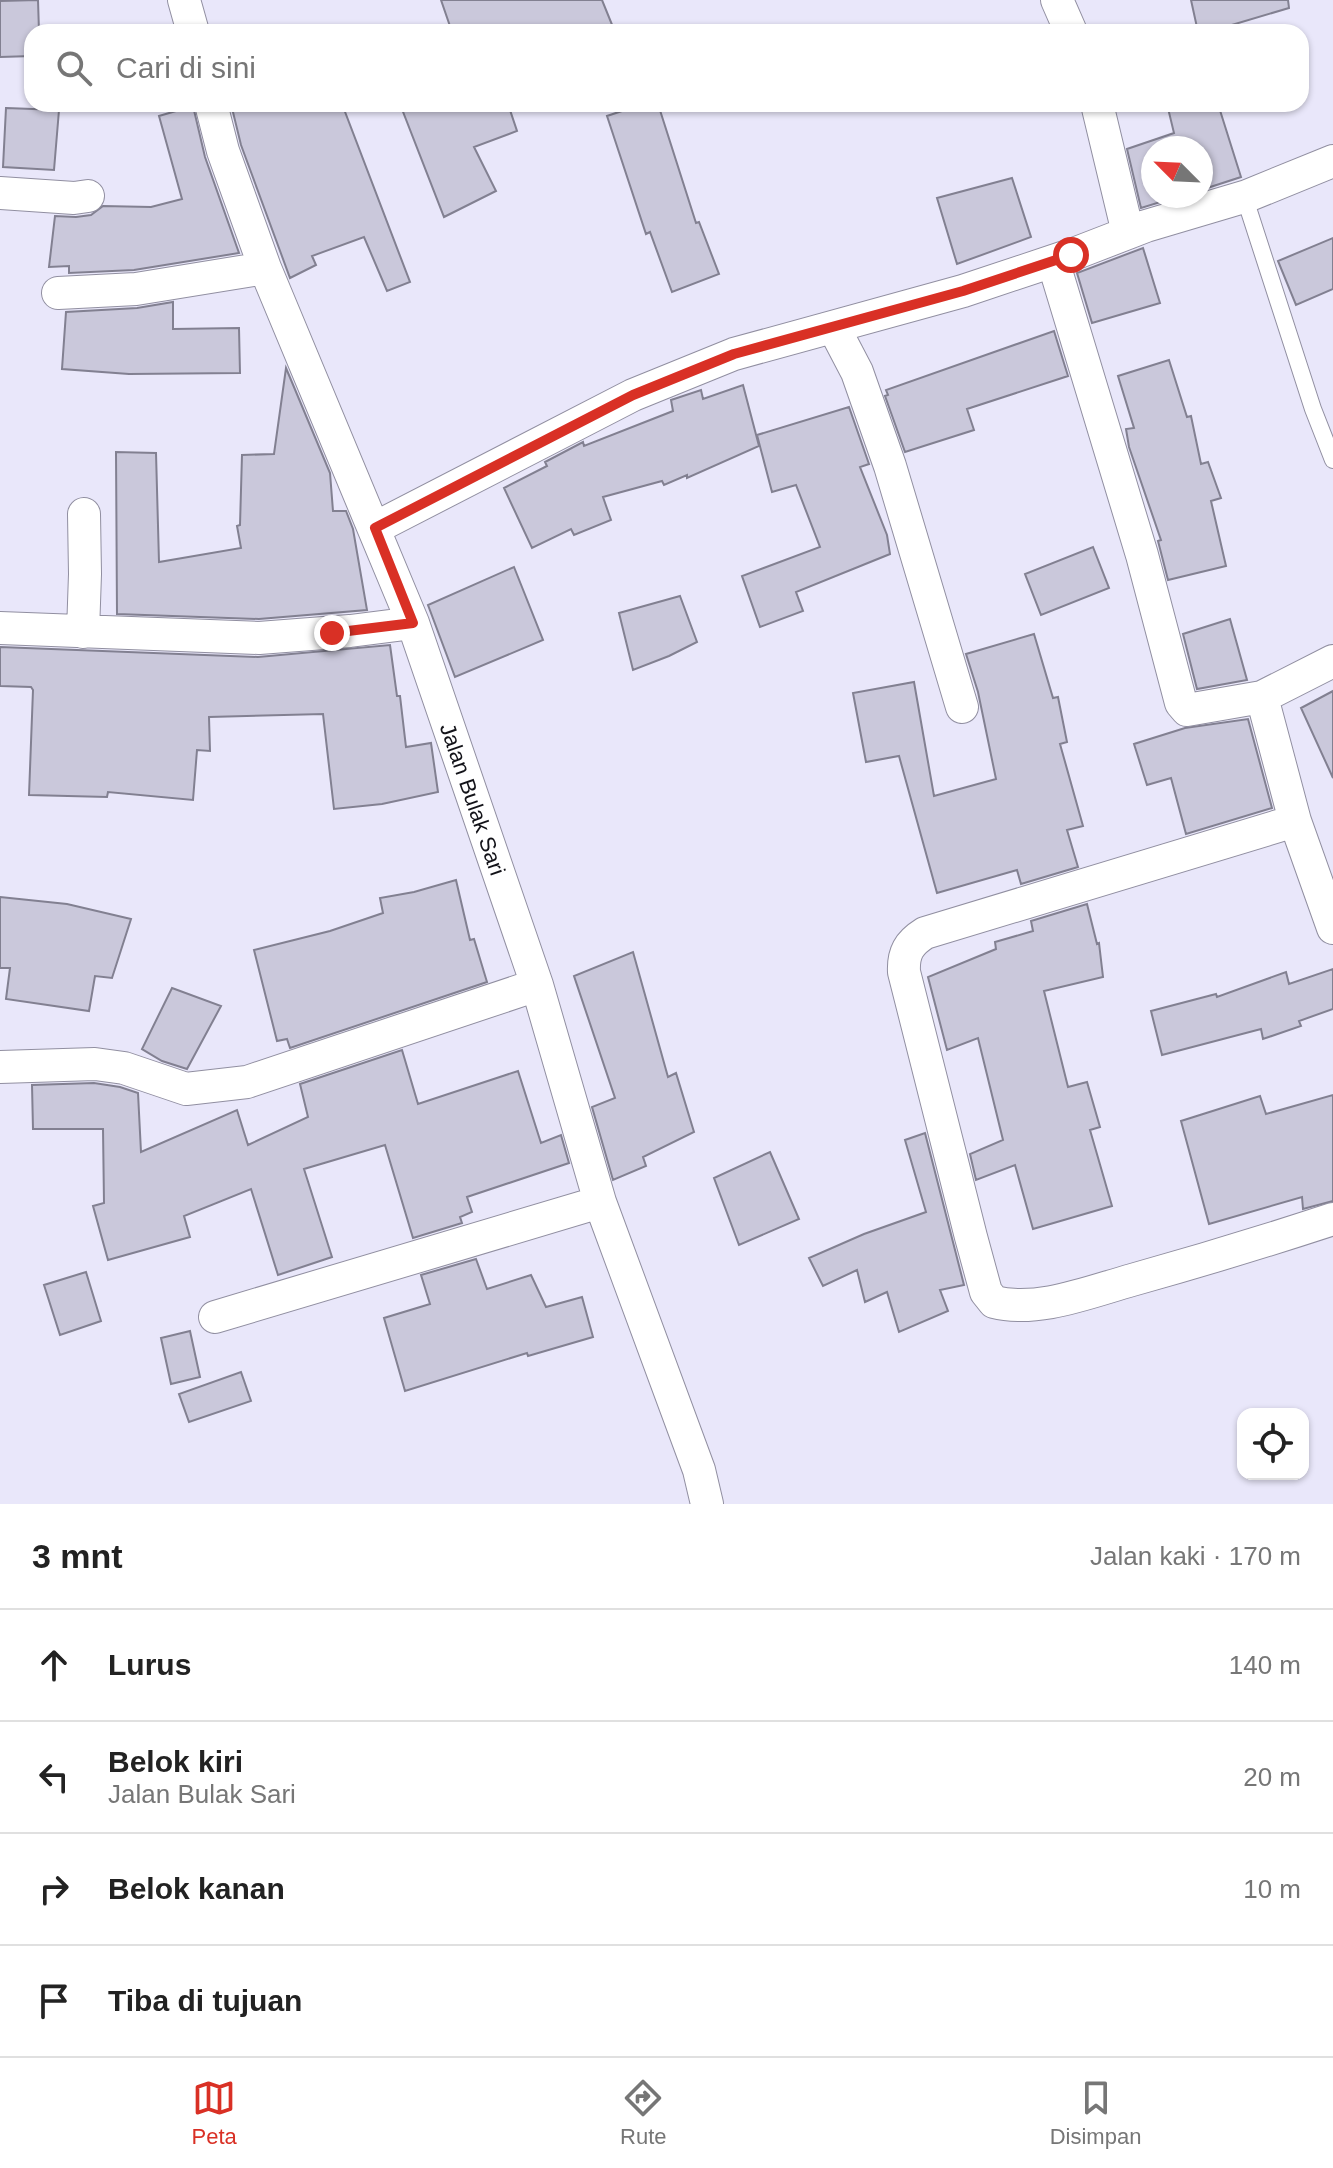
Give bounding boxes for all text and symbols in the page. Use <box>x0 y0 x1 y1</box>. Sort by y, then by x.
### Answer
search box <box>24 24 1309 112</box>
icon: search <box>52 46 96 90</box>
text: Cari di sini <box>116 51 256 84</box>
north arrow <box>1141 136 1213 208</box>
route start <box>1053 237 1089 273</box>
route end <box>314 615 350 651</box>
street label: Jalan Bulak Sari <box>435 720 510 878</box>
map controls <box>1237 1408 1309 1480</box>
button: locate <box>1237 1408 1309 1480</box>
text: 3 mnt <box>32 1537 123 1575</box>
text: Jalan kaki · 170 m <box>1090 1541 1301 1571</box>
icon: ahead <box>32 1643 76 1687</box>
text: Lurus <box>108 1648 191 1681</box>
text: 140 m <box>1229 1650 1301 1680</box>
text: Belok kiri <box>108 1745 243 1778</box>
icon: left <box>32 1755 76 1799</box>
text: 20 m <box>1243 1762 1301 1792</box>
text: Jalan Bulak Sari <box>108 1779 296 1809</box>
icon: right <box>32 1867 76 1911</box>
text: Belok kanan <box>108 1872 285 1905</box>
text: 10 m <box>1243 1874 1301 1904</box>
icon: arrive <box>32 1979 76 2023</box>
text: Tiba di tujuan <box>108 1984 302 2017</box>
tab: Peta <box>192 2076 237 2150</box>
tab: Rute <box>620 2076 667 2150</box>
tab: Disimpan <box>1050 2076 1141 2150</box>

